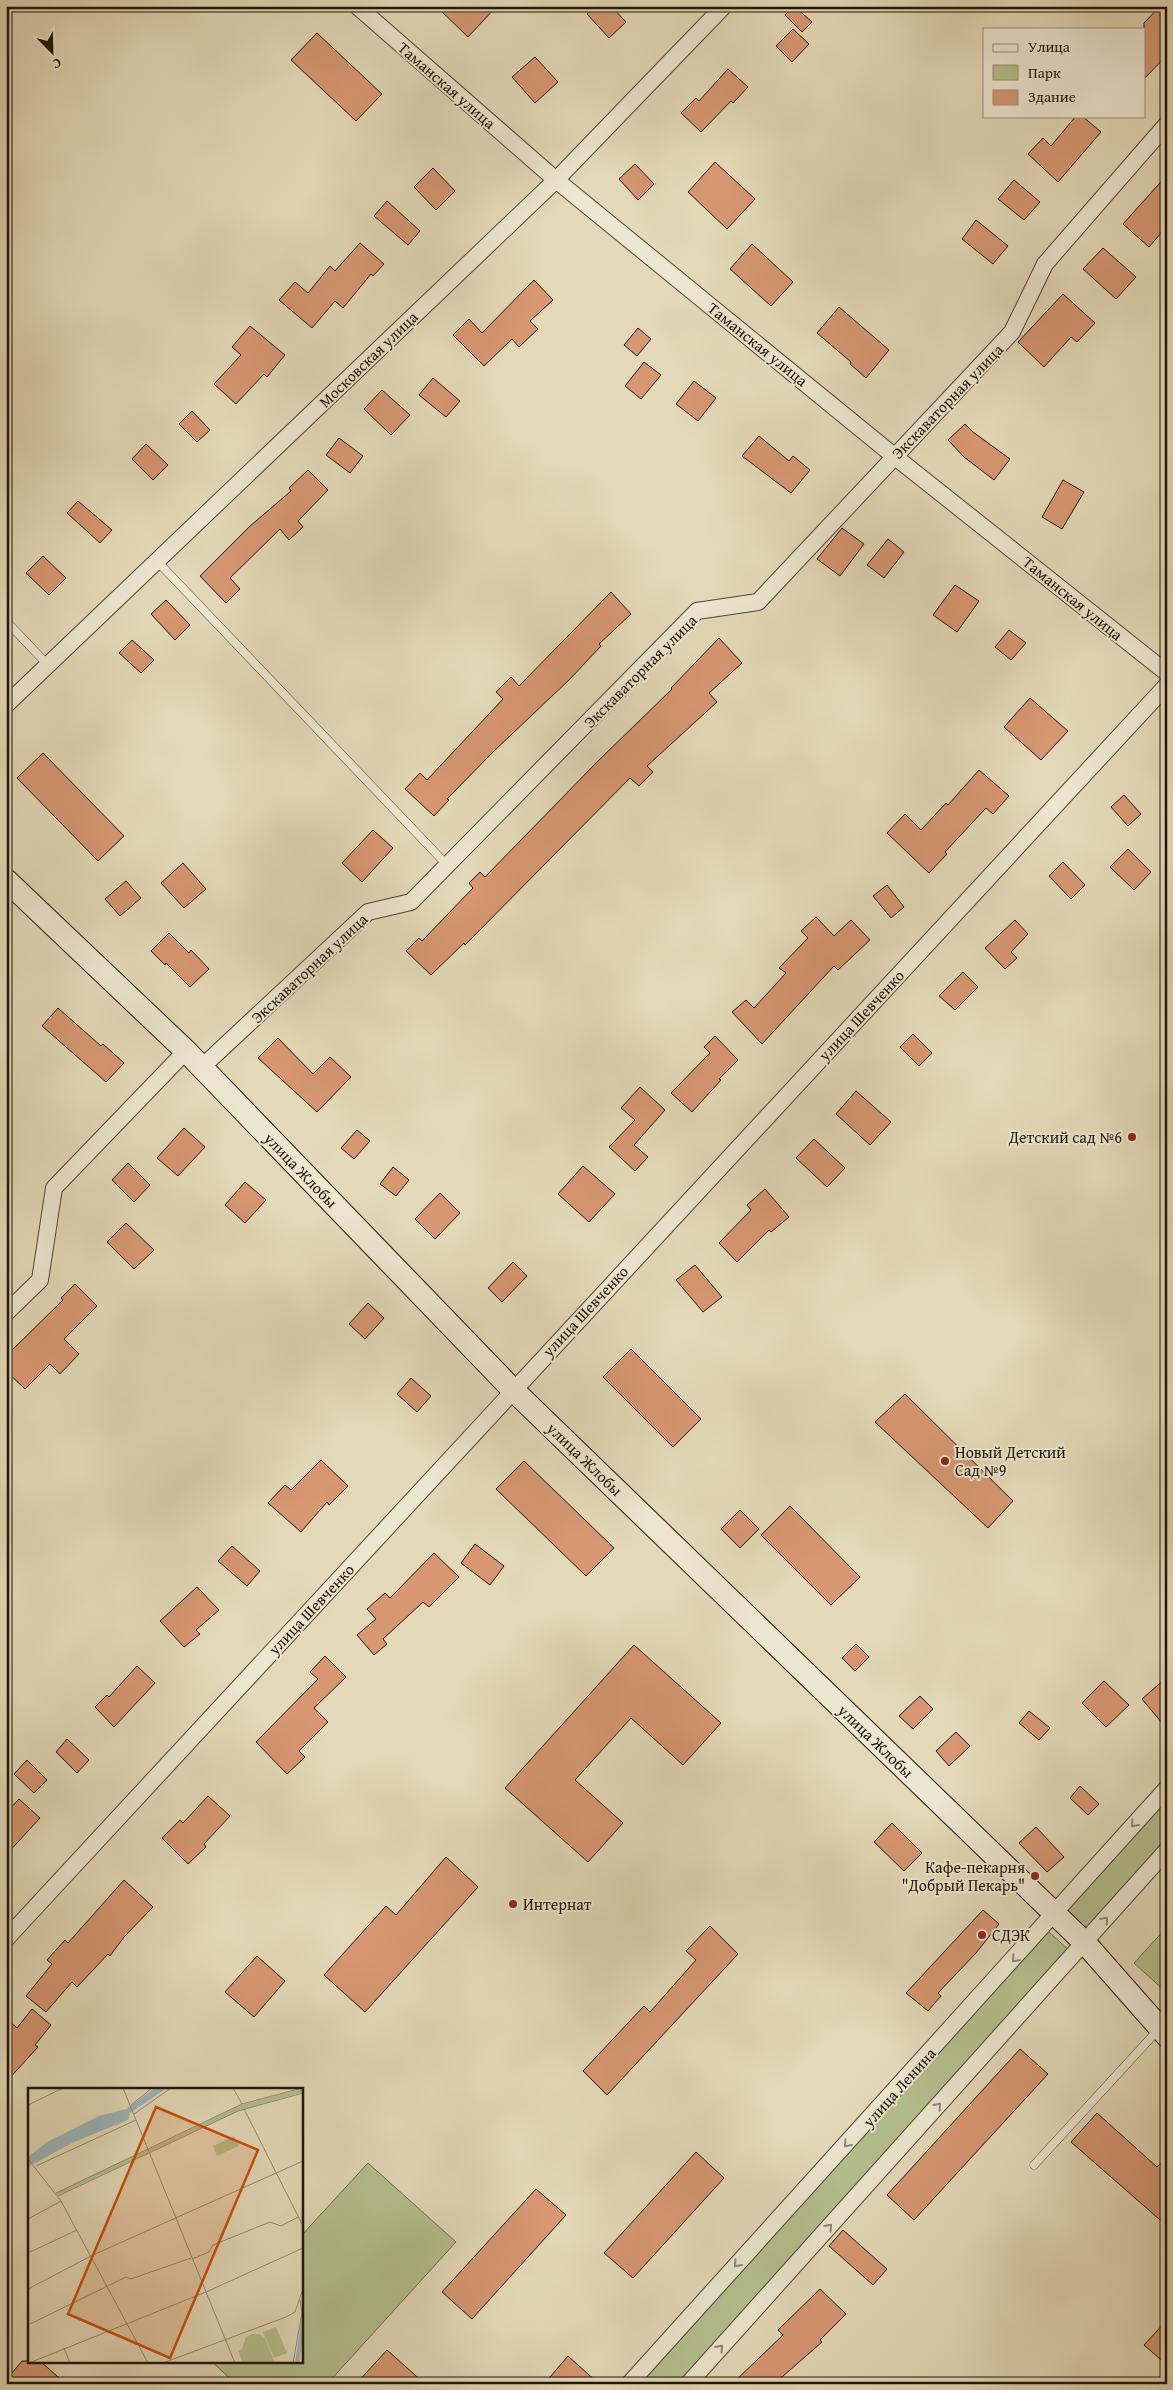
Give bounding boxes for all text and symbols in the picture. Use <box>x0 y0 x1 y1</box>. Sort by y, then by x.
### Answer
north arrow <box>28 28 78 78</box>
legend <box>983 28 1146 118</box>
street label: Таманская улица <box>393 36 502 135</box>
text: Улица <box>1028 36 1071 57</box>
text: С <box>49 53 65 75</box>
text: Парк <box>1028 62 1061 83</box>
text: Здание <box>1028 86 1076 107</box>
street label: Таманская улица <box>703 296 814 392</box>
street label: Московская улица <box>313 305 423 413</box>
street label: Экскаваторная улица <box>885 338 1009 464</box>
street label: Таманская улица <box>1018 550 1129 646</box>
street label: Экскаваторная улица <box>578 608 703 733</box>
street label: Экскаваторная улица <box>245 907 373 1029</box>
street label: улица Шевченко <box>812 964 910 1067</box>
place label: Детский сад №6 <box>1008 1125 1122 1149</box>
street label: улица Жлобы <box>258 1126 343 1213</box>
marker: Детский сад №6 <box>1126 1131 1138 1143</box>
street label: улица Шевченко <box>536 1260 634 1363</box>
street label: улица Жлобы <box>541 1416 628 1501</box>
place label: Новый Детский Сад №9 <box>955 1440 1066 1482</box>
marker: Новый Детский Сад №9 <box>939 1455 951 1467</box>
street label: улица Шевченко <box>262 1558 360 1661</box>
street label: улица Жлобы <box>832 1698 919 1783</box>
one-way arrow <box>1131 1819 1140 1828</box>
place label: Кафе-пекарня "Добрый Пекарь" <box>901 1855 1025 1897</box>
marker: Кафе-пекарня "Добрый Пекарь" <box>1029 1870 1041 1882</box>
place label: Интернат <box>523 1892 592 1916</box>
marker: Интернат <box>507 1898 519 1910</box>
one-way arrow <box>1099 1917 1108 1926</box>
place label: СДЭК <box>992 1923 1030 1947</box>
marker: СДЭК <box>976 1929 988 1941</box>
one-way arrow <box>1011 1953 1020 1962</box>
street label: улица Ленина <box>856 2041 942 2133</box>
inset map <box>28 2088 302 2362</box>
one-way arrow <box>932 2103 941 2112</box>
one-way arrow <box>844 2138 853 2147</box>
one-way arrow <box>823 2223 832 2232</box>
one-way arrow <box>734 2259 743 2268</box>
one-way arrow <box>714 2344 723 2353</box>

